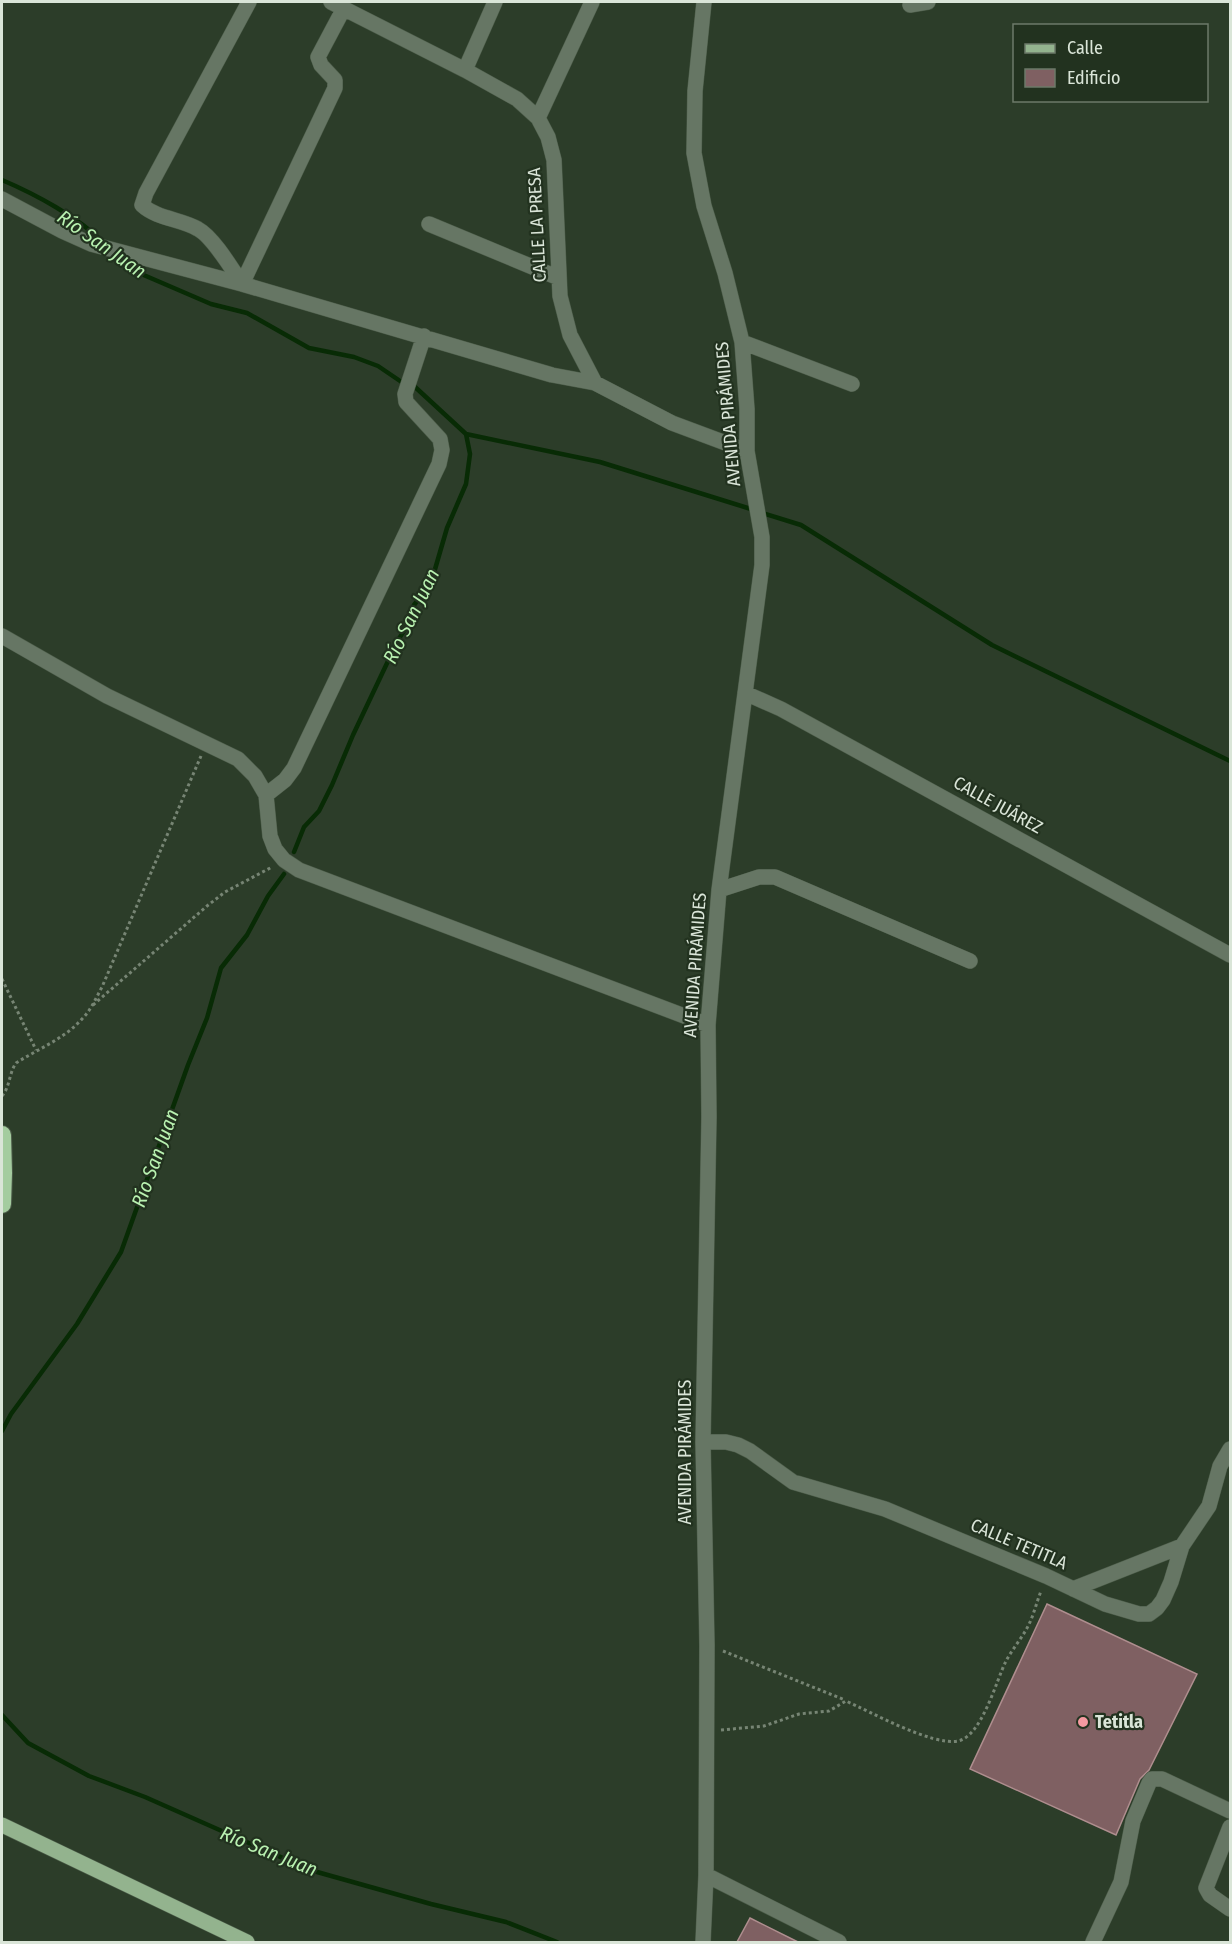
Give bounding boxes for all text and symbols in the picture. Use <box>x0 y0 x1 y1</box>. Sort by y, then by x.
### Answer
legend <box>1013 24 1208 102</box>
text: Calle <box>1067 37 1103 59</box>
text: Edificio <box>1067 67 1120 89</box>
street label: CALLE LA PRESA <box>523 167 551 283</box>
water label: Río San Juan <box>53 205 151 283</box>
street label: AVENIDA PIRÁMIDES <box>710 341 745 487</box>
water label: Río San Juan <box>378 565 444 667</box>
street label: CALLE JUÁREZ <box>950 771 1047 839</box>
street label: AVENIDA PIRÁMIDES <box>678 892 711 1038</box>
water label: Río San Juan <box>126 1106 184 1210</box>
street label: AVENIDA PIRÁMIDES <box>673 1379 696 1525</box>
street label: CALLE TETITLA <box>967 1514 1071 1574</box>
place label: Tetitla <box>1095 1711 1143 1733</box>
marker: Tetitla <box>1076 1715 1090 1729</box>
water label: Río San Juan <box>217 1821 321 1881</box>

